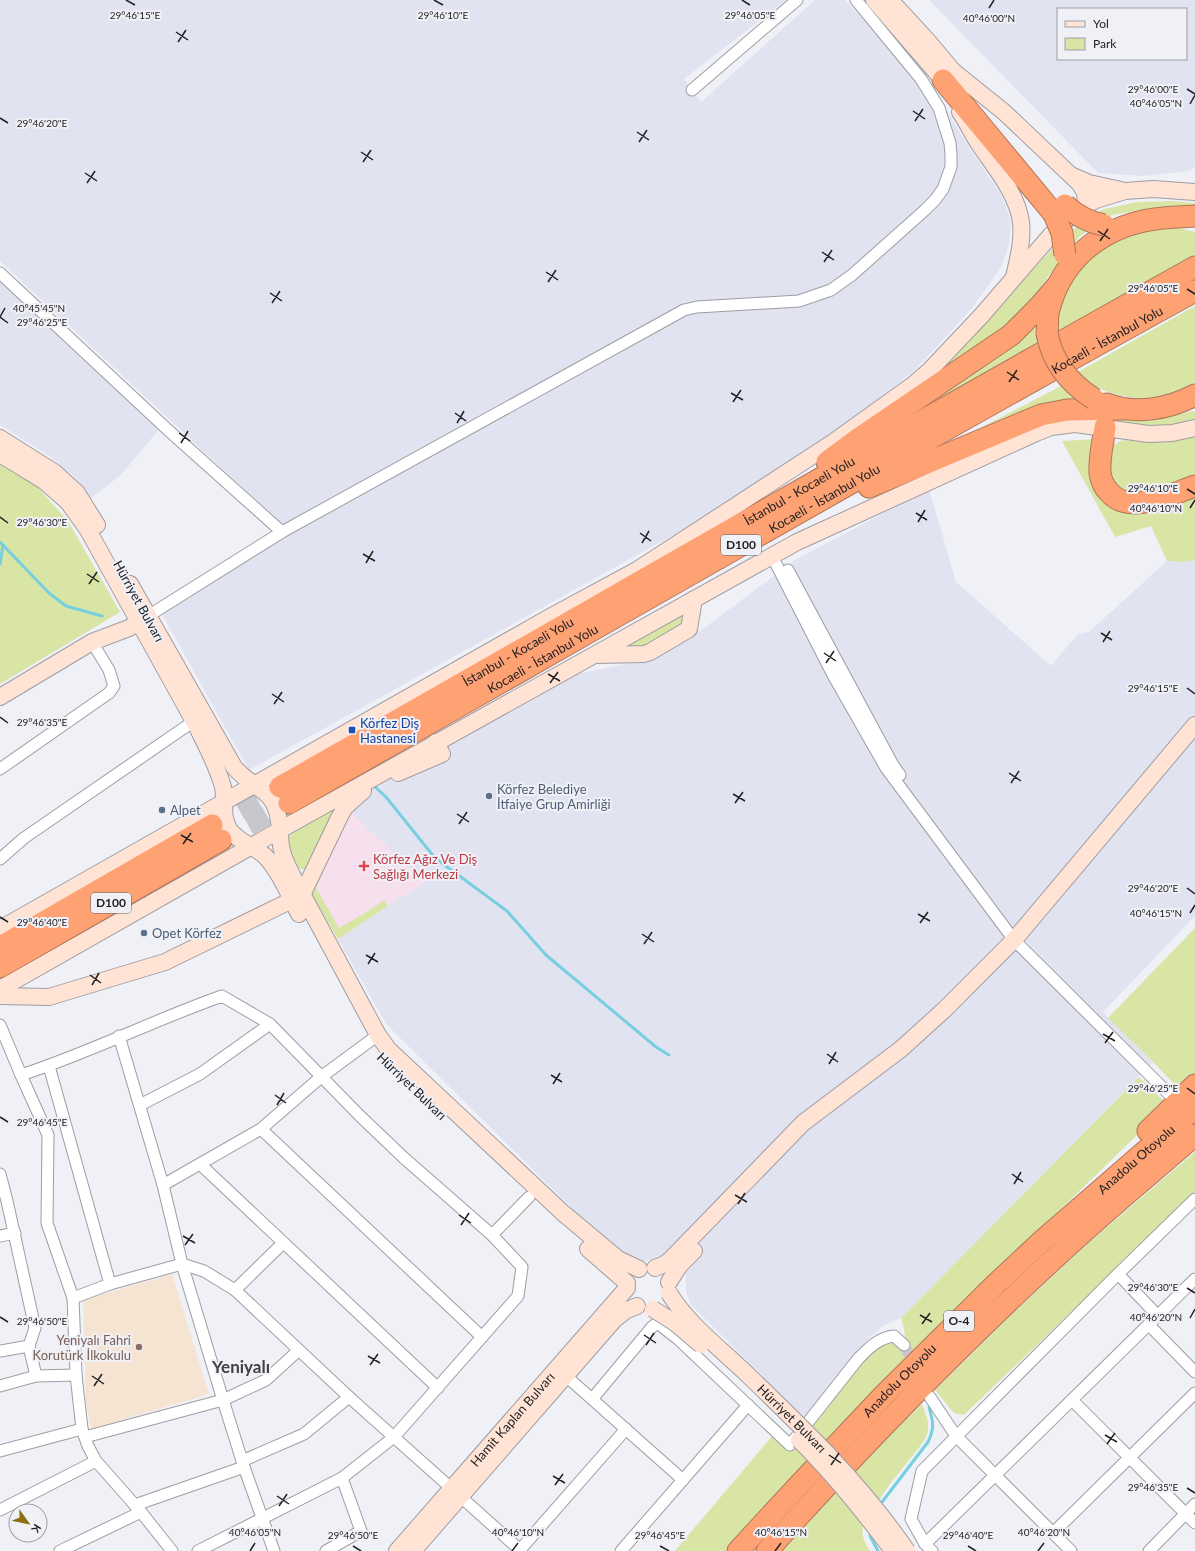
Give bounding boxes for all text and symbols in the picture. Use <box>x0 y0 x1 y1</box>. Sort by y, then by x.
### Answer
legend <box>1057 8 1187 60</box>
text: 29°46'15"E <box>110 9 160 21</box>
text: 29°46'10"E <box>418 9 468 21</box>
text: 29°46'05"E <box>725 9 775 21</box>
text: 40°46'00"N <box>963 12 1015 24</box>
text: Yol <box>1093 16 1109 31</box>
text: Park <box>1093 36 1117 51</box>
text: 29°46'00"E <box>1128 83 1178 95</box>
text: 40°46'05"N <box>1130 97 1182 109</box>
text: 29°46'20"E <box>17 117 67 129</box>
text: 29°46'05"E <box>1128 282 1178 294</box>
text: 40°45'45"N <box>13 302 65 314</box>
street label: Kocaeli - İstanbul Yolu <box>1048 302 1165 377</box>
text: 29°46'25"E <box>17 316 67 328</box>
street label: İstanbul - Kocaeli Yolu <box>741 453 858 528</box>
street label: Kocaeli - İstanbul Yolu <box>766 460 883 536</box>
text: 29°46'10"E <box>1128 482 1178 494</box>
text: 40°46'10"N <box>1130 502 1182 514</box>
text: 29°46'30"E <box>17 516 67 528</box>
road number: D100 <box>721 535 761 555</box>
street label: Hürriyet Bulvarı <box>110 558 168 644</box>
street label: İstanbul - Kocaeli Yolu <box>460 613 576 689</box>
street label: Kocaeli - İstanbul Yolu <box>484 621 601 696</box>
text: 29°46'15"E <box>1128 682 1178 694</box>
place label: Körfez Diş Hastanesi <box>360 715 420 746</box>
text: 29°46'35"E <box>17 716 67 728</box>
marker: Körfez Diş Hastanesi <box>347 725 357 735</box>
place label: Körfez Belediye İtfaiye Grup Amirliği <box>497 781 611 812</box>
marker: Körfez Belediye İtfaiye Grup Amirliği <box>484 791 494 801</box>
place label: Alpet <box>170 802 201 818</box>
marker: Alpet <box>157 805 167 815</box>
place label: Körfez Ağız Ve Diş Sağlığı Merkezi <box>373 851 478 882</box>
marker: Körfez Ağız Ve Diş Sağlığı Merkezi <box>358 860 370 872</box>
text: 29°46'20"E <box>1128 882 1178 894</box>
road number: D100 <box>91 893 131 913</box>
text: 40°46'15"N <box>1130 907 1182 919</box>
text: 29°46'40"E <box>17 916 67 928</box>
place label: Opet Körfez <box>152 925 222 941</box>
marker: Opet Körfez <box>139 928 149 938</box>
street label: Hürriyet Bulvarı <box>374 1049 450 1123</box>
text: 29°46'25"E <box>1128 1082 1178 1094</box>
text: 29°46'45"E <box>17 1116 67 1128</box>
street label: Anadolu Otoyolu <box>1094 1121 1178 1197</box>
text: 29°46'30"E <box>1128 1281 1178 1293</box>
road number: O-4 <box>944 1311 974 1331</box>
text: 40°46'20"N <box>1130 1311 1182 1323</box>
text: 29°46'50"E <box>17 1315 67 1327</box>
place label: Yeniyalı Fahri Korutürk İlkokulu <box>33 1332 131 1363</box>
street label: Anadolu Otoyolu <box>859 1340 939 1420</box>
marker: Yeniyalı Fahri Korutürk İlkokulu <box>134 1342 144 1352</box>
district label: Yeniyalı <box>211 1356 270 1377</box>
street label: Hamit Kaplan Bulvarı <box>467 1369 558 1470</box>
street label: Hürriyet Bulvarı <box>754 1381 830 1456</box>
text: 29°46'35"E <box>1128 1481 1178 1493</box>
north arrow <box>8 1503 48 1543</box>
text: K <box>29 1522 44 1536</box>
text: 40°46'05"N <box>229 1526 281 1538</box>
text: 40°46'10"N <box>492 1526 544 1538</box>
text: 40°46'15"N <box>755 1526 807 1538</box>
text: 40°46'20"N <box>1018 1526 1070 1538</box>
text: 29°46'50"E <box>328 1529 378 1541</box>
text: 29°46'45"E <box>635 1529 685 1541</box>
text: 29°46'40"E <box>943 1529 993 1541</box>

